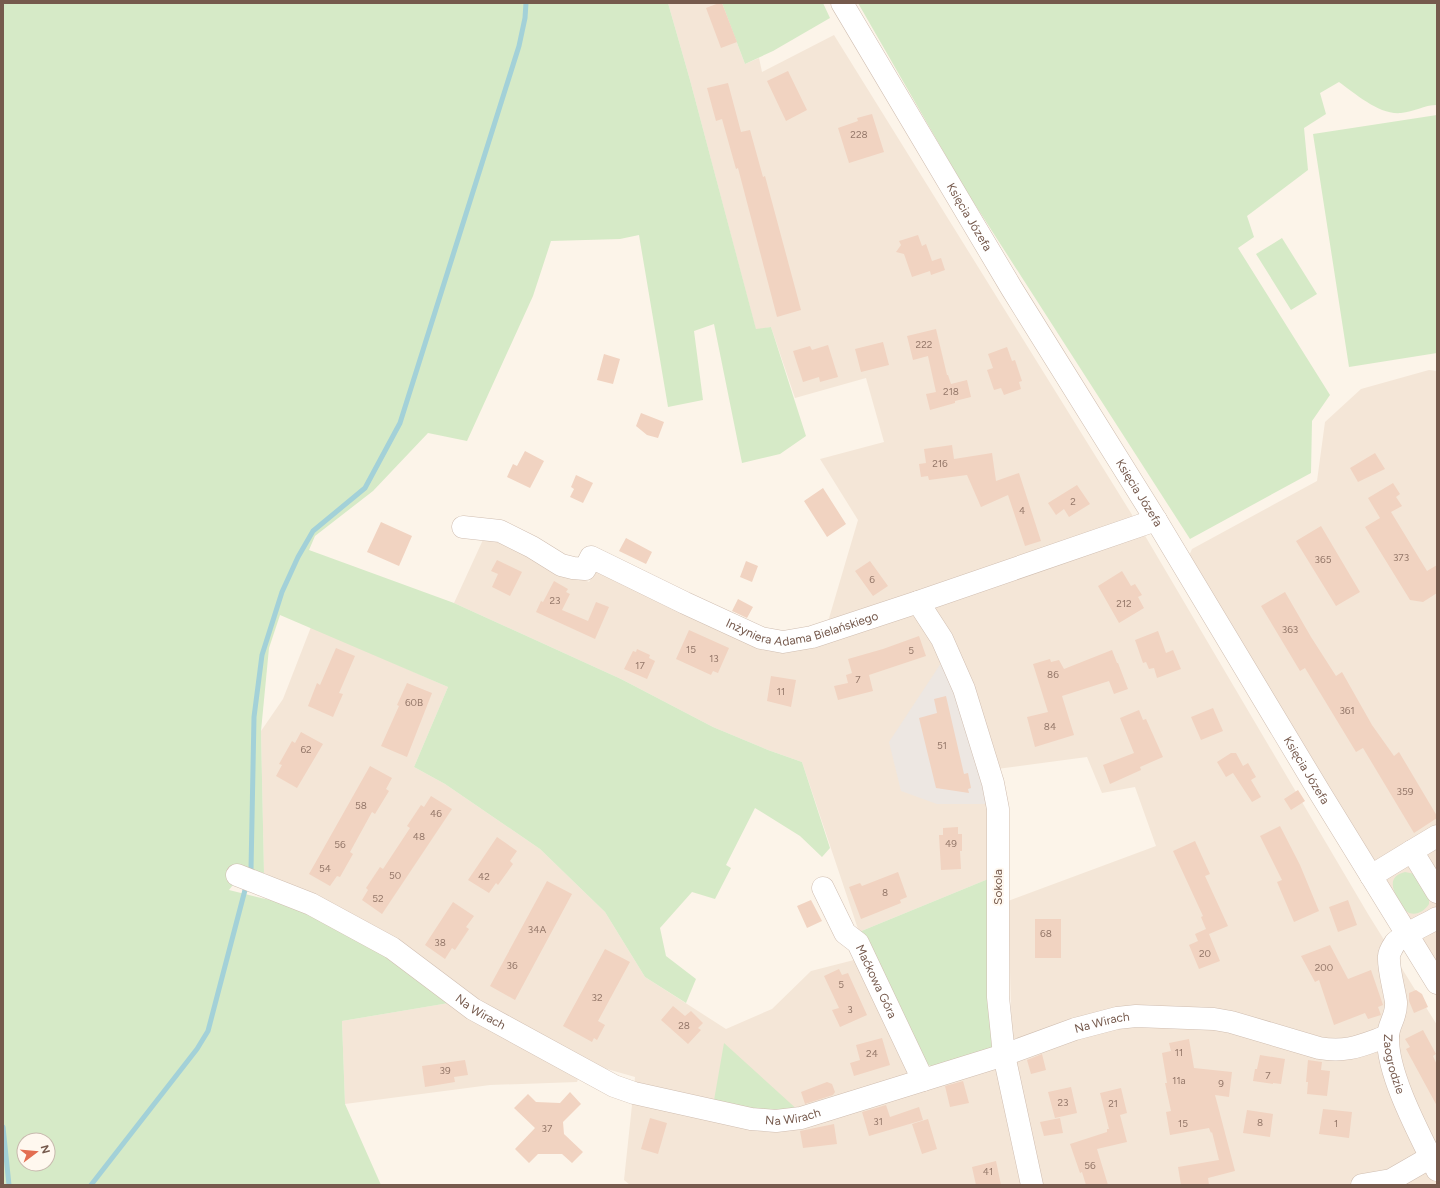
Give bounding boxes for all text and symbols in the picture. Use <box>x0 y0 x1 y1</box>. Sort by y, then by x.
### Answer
house number: 228 <box>850 128 868 141</box>
street label: Księcia Józefa <box>944 180 995 254</box>
house number: 222 <box>916 338 932 351</box>
house number: 218 <box>943 385 959 398</box>
house number: 216 <box>932 457 948 470</box>
street label: Księcia Józefa <box>1113 457 1165 529</box>
house number: 2 <box>1070 495 1076 508</box>
house number: 4 <box>1019 504 1025 517</box>
house number: 373 <box>1393 551 1409 564</box>
house number: 365 <box>1315 553 1332 566</box>
house number: 6 <box>869 573 875 586</box>
house number: 23 <box>549 594 561 607</box>
house number: 212 <box>1116 597 1132 610</box>
street label: Inżyniera Adama Bielańskiego <box>722 607 882 627</box>
text: Inżyniera Adama Bielańskiego <box>724 609 880 649</box>
house number: 363 <box>1282 623 1298 636</box>
house number: 15 <box>686 643 696 656</box>
house number: 5 <box>908 644 914 657</box>
house number: 13 <box>709 652 719 665</box>
house number: 17 <box>635 659 645 672</box>
house number: 86 <box>1047 668 1059 681</box>
house number: 7 <box>855 673 861 686</box>
house number: 11 <box>777 685 785 698</box>
house number: 60B <box>405 696 423 709</box>
house number: 361 <box>1339 704 1355 717</box>
house number: 84 <box>1044 720 1056 733</box>
street label: Księcia Józefa <box>1281 734 1332 807</box>
house number: 51 <box>937 739 947 752</box>
house number: 62 <box>300 743 312 756</box>
house number: 359 <box>1397 785 1414 798</box>
house number: 58 <box>355 799 367 812</box>
house number: 46 <box>430 807 442 820</box>
house number: 48 <box>413 830 425 843</box>
house number: 49 <box>945 837 957 850</box>
house number: 56 <box>334 838 346 851</box>
house number: 54 <box>319 862 331 875</box>
house number: 50 <box>389 869 401 882</box>
street label: Sokola <box>991 869 1005 905</box>
house number: 42 <box>478 870 490 883</box>
house number: 8 <box>882 886 888 899</box>
house number: 52 <box>372 892 384 905</box>
house number: 34A <box>528 923 546 936</box>
house number: 68 <box>1040 927 1052 940</box>
house number: 38 <box>434 936 446 949</box>
street label: Maćkowa Góra <box>853 942 900 1021</box>
house number: 20 <box>1199 947 1211 960</box>
house number: 36 <box>506 959 518 972</box>
house number: 200 <box>1315 961 1333 974</box>
house number: 5 <box>838 978 844 991</box>
street label: Na Wirach <box>453 991 508 1033</box>
house number: 32 <box>591 991 603 1004</box>
house number: 3 <box>847 1003 853 1016</box>
street label: Na Wirach <box>1073 1010 1130 1036</box>
house number: 28 <box>678 1019 690 1032</box>
street label: Zaogrodzie <box>1381 1034 1408 1096</box>
house number: 11 <box>1175 1046 1183 1059</box>
house number: 24 <box>866 1047 878 1060</box>
house number: 39 <box>439 1064 451 1077</box>
house number: 7 <box>1265 1069 1271 1082</box>
house number: 11a <box>1172 1074 1186 1087</box>
house number: 9 <box>1218 1077 1224 1090</box>
house number: 23 <box>1057 1096 1069 1109</box>
house number: 21 <box>1108 1097 1118 1110</box>
street label: Na Wirach <box>765 1105 822 1128</box>
house number: 31 <box>873 1115 883 1128</box>
house number: 8 <box>1257 1116 1263 1129</box>
house number: 15 <box>1178 1117 1188 1130</box>
house number: 1 <box>1334 1117 1338 1130</box>
house number: 37 <box>542 1122 553 1135</box>
north arrow <box>16 1132 56 1172</box>
text: N <box>38 1143 53 1155</box>
house number: 56 <box>1084 1159 1096 1172</box>
house number: 41 <box>983 1165 993 1178</box>

